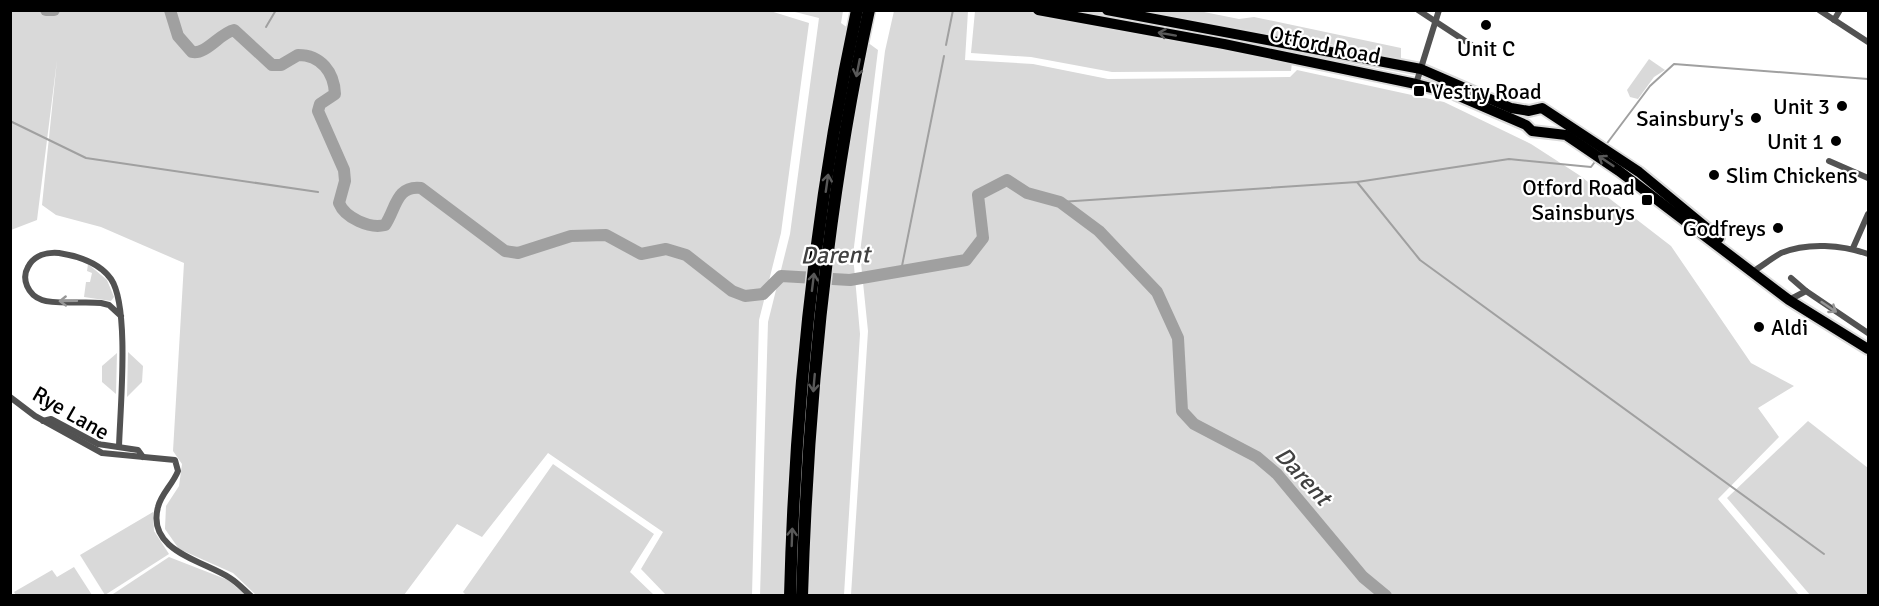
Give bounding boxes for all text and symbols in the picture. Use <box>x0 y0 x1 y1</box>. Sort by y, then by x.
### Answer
marker: Unit C <box>1479 18 1493 32</box>
street label: Otford Road <box>1267 20 1383 70</box>
one-way arrow <box>1157 28 1177 39</box>
place label: Unit C <box>1457 35 1515 62</box>
one-way arrow <box>852 58 863 77</box>
place label: Vestry Road <box>1431 78 1542 105</box>
marker: Vestry Road <box>1412 84 1426 98</box>
place label: Unit 3 <box>1773 93 1830 120</box>
marker: Unit 3 <box>1835 99 1849 113</box>
place label: Sainsbury's <box>1636 105 1744 132</box>
marker: Sainsbury's <box>1749 111 1763 125</box>
place label: Unit 1 <box>1767 128 1824 155</box>
marker: Unit 1 <box>1829 134 1843 148</box>
one-way arrow <box>1597 155 1614 168</box>
place label: Slim Chickens <box>1726 162 1858 189</box>
marker: Slim Chickens <box>1707 168 1721 182</box>
one-way arrow <box>821 173 832 193</box>
place label: Otford Road Sainsburys <box>1522 174 1635 226</box>
marker: Otford Road Sainsburys <box>1640 193 1654 207</box>
place label: Godfreys <box>1683 215 1766 242</box>
marker: Godfreys <box>1771 221 1785 235</box>
water label: Darent <box>800 239 873 271</box>
one-way arrow <box>807 273 818 293</box>
one-way arrow <box>58 295 78 307</box>
one-way arrow <box>1821 301 1837 313</box>
place label: Aldi <box>1771 314 1808 341</box>
marker: Aldi <box>1752 320 1766 334</box>
one-way arrow <box>808 373 819 393</box>
street label: Rye Lane <box>28 380 114 446</box>
water label: Darent <box>1268 440 1339 513</box>
one-way arrow <box>787 528 798 548</box>

